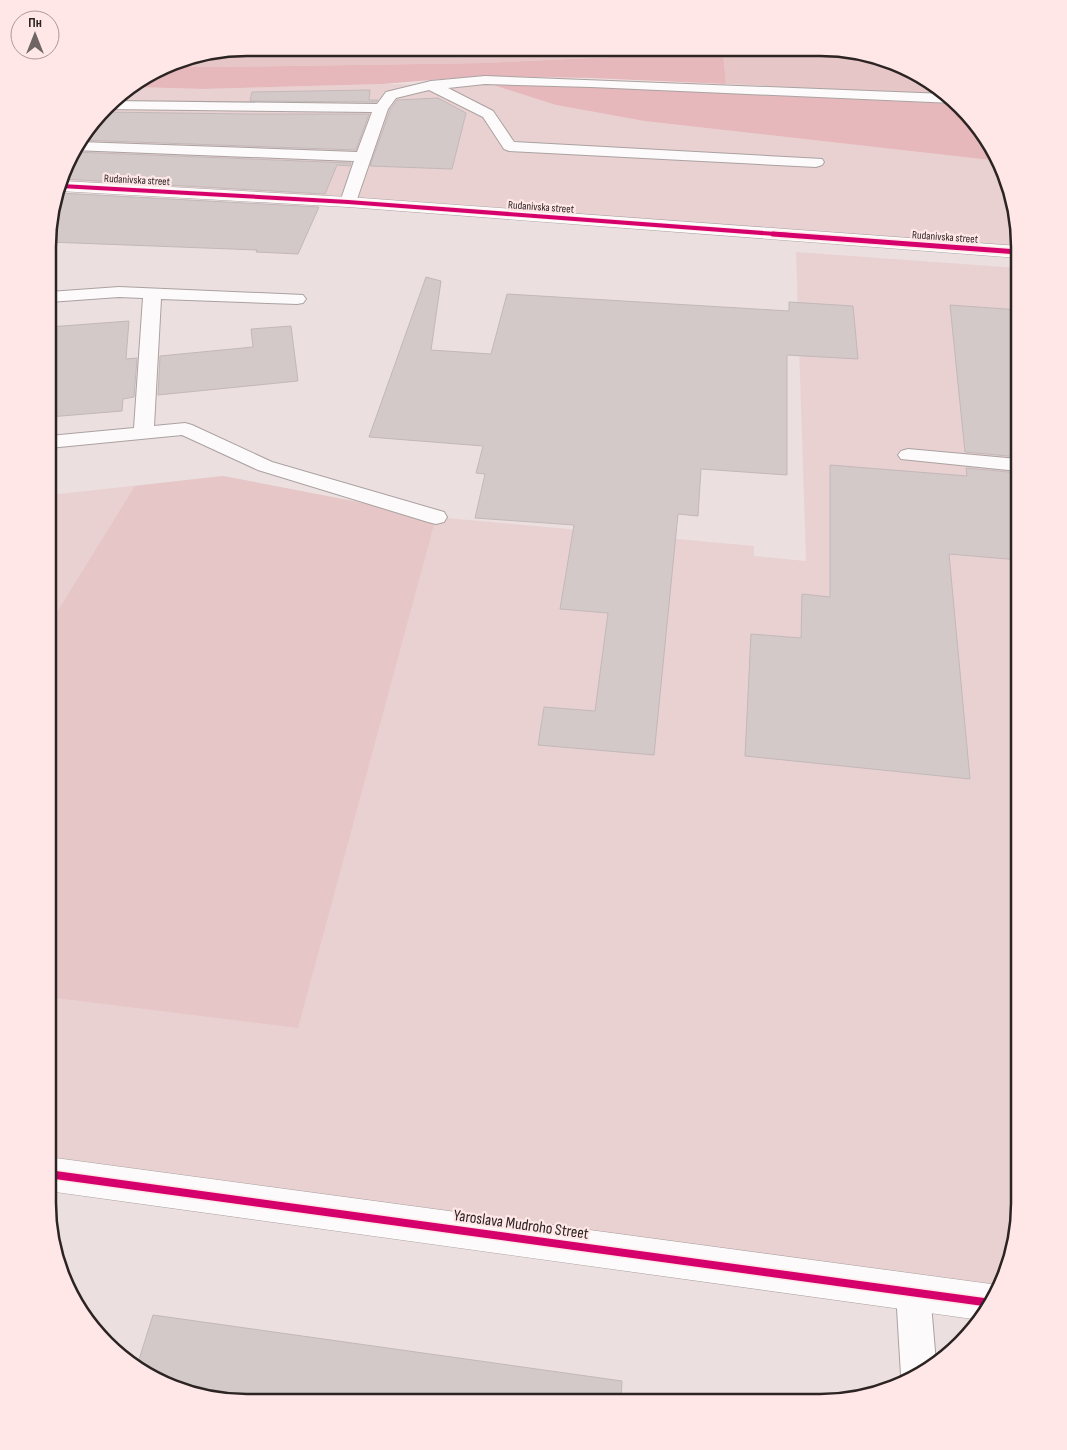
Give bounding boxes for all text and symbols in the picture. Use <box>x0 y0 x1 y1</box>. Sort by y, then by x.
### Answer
north arrow <box>10 10 60 60</box>
text: Пн <box>28 14 42 31</box>
street label: Rudanivska street <box>104 172 171 188</box>
street label: Rudanivska street <box>508 198 575 216</box>
street label: Rudanivska street <box>912 228 979 246</box>
street label: Yaroslava Mudroho Street <box>452 1206 590 1244</box>

